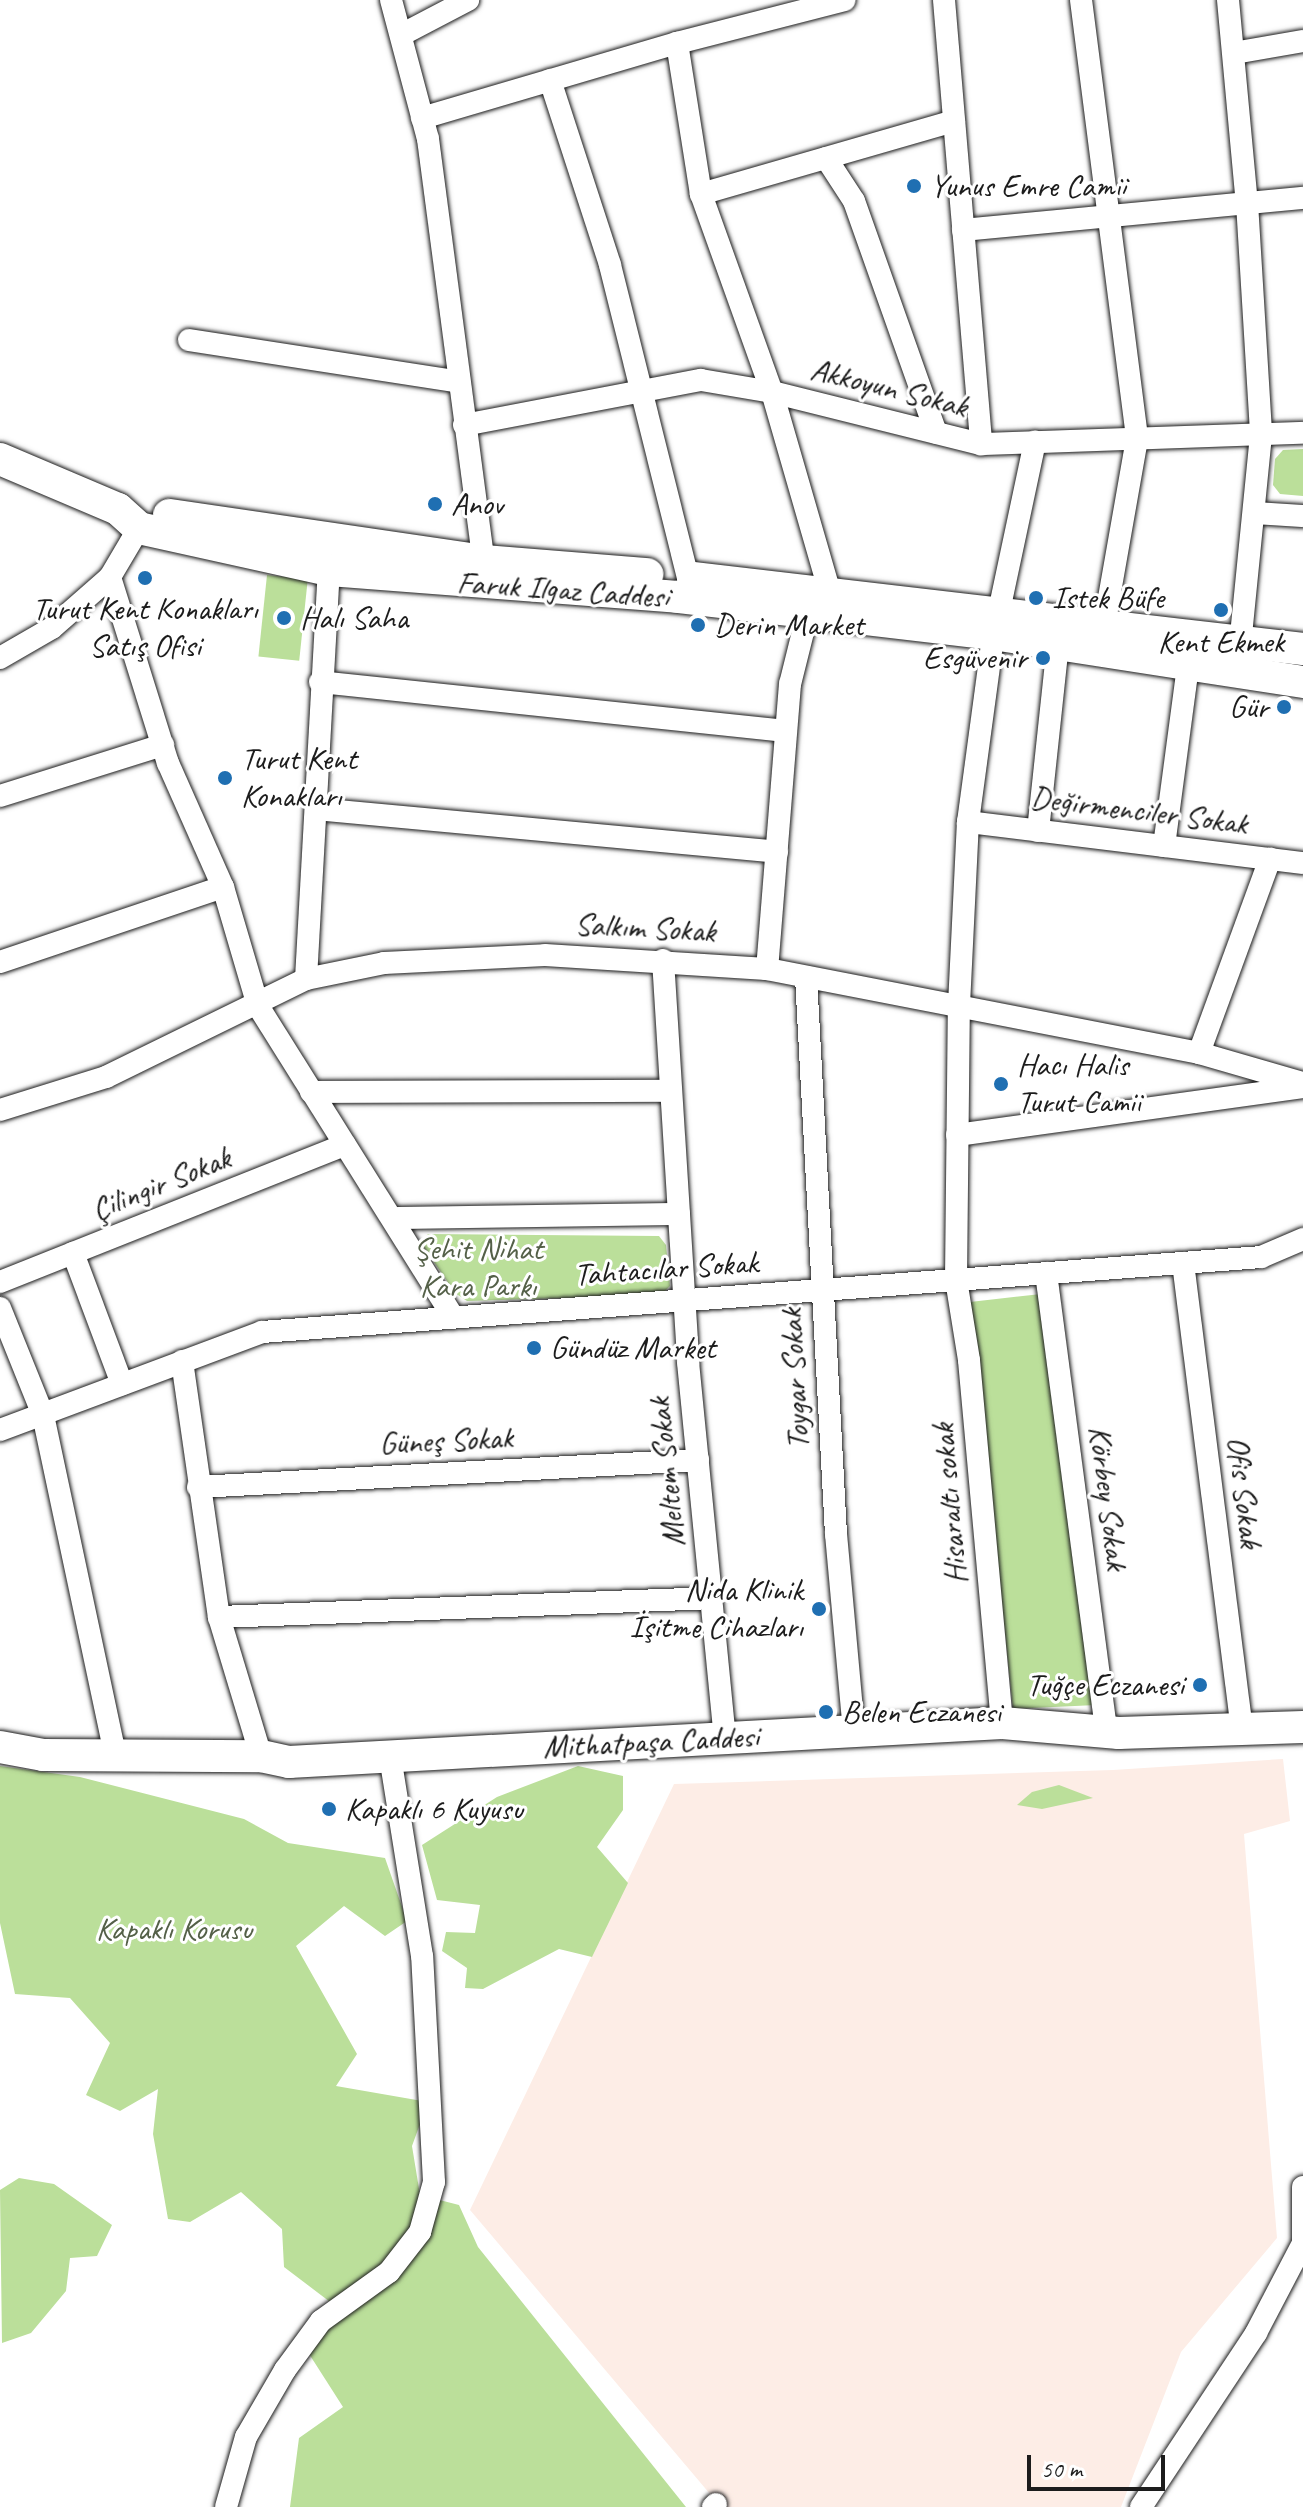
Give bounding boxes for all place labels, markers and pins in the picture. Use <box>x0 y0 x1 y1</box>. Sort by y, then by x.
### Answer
place label: Yunus Emre Camii <box>930 167 1124 205</box>
marker: Yunus Emre Camii <box>905 177 923 195</box>
place label: Anov <box>451 485 503 523</box>
marker: Anov <box>426 495 444 513</box>
marker: Turut Kent Konakları Satış Ofisi <box>136 569 154 587</box>
place label: Istek Büfe <box>1052 579 1164 617</box>
marker: Istek Büfe <box>1027 589 1045 607</box>
place label: Turut Kent Konakları Satış Ofisi <box>33 591 257 666</box>
place label: Halı Saha <box>300 599 408 637</box>
marker: Kent Ekmek <box>1212 601 1230 619</box>
place label: Derin Market <box>714 606 864 644</box>
marker: Halı Saha <box>275 609 293 627</box>
marker: Derin Market <box>689 616 707 634</box>
place label: Kent Ekmek <box>1157 623 1285 661</box>
place label: Esgüvenir <box>923 639 1027 677</box>
marker: Esgüvenir <box>1034 649 1052 667</box>
place label: Gür <box>1229 688 1268 726</box>
marker: Gür <box>1275 698 1293 716</box>
place label: Turut Kent Konakları <box>241 741 356 816</box>
marker: Turut Kent Konakları <box>216 769 234 787</box>
place label: Hacı Halis Turut Camii <box>1017 1047 1141 1122</box>
marker: Hacı Halis Turut Camii <box>992 1075 1010 1093</box>
place label: Gündüz Market <box>550 1329 715 1367</box>
marker: Gündüz Market <box>525 1339 543 1357</box>
place label: Nida Klinik İşitme Cihazları <box>630 1572 803 1647</box>
marker: Nida Klinik İşitme Cihazları <box>810 1600 828 1618</box>
place label: Tuğçe Eczanesi <box>1025 1666 1184 1704</box>
marker: Tuğçe Eczanesi <box>1191 1676 1209 1694</box>
place label: Belen Eczanesi <box>842 1693 1001 1731</box>
marker: Belen Eczanesi <box>817 1703 835 1721</box>
place label: Kapaklı 6 Kuyusu <box>345 1790 523 1828</box>
marker: Kapaklı 6 Kuyusu <box>320 1800 338 1818</box>

